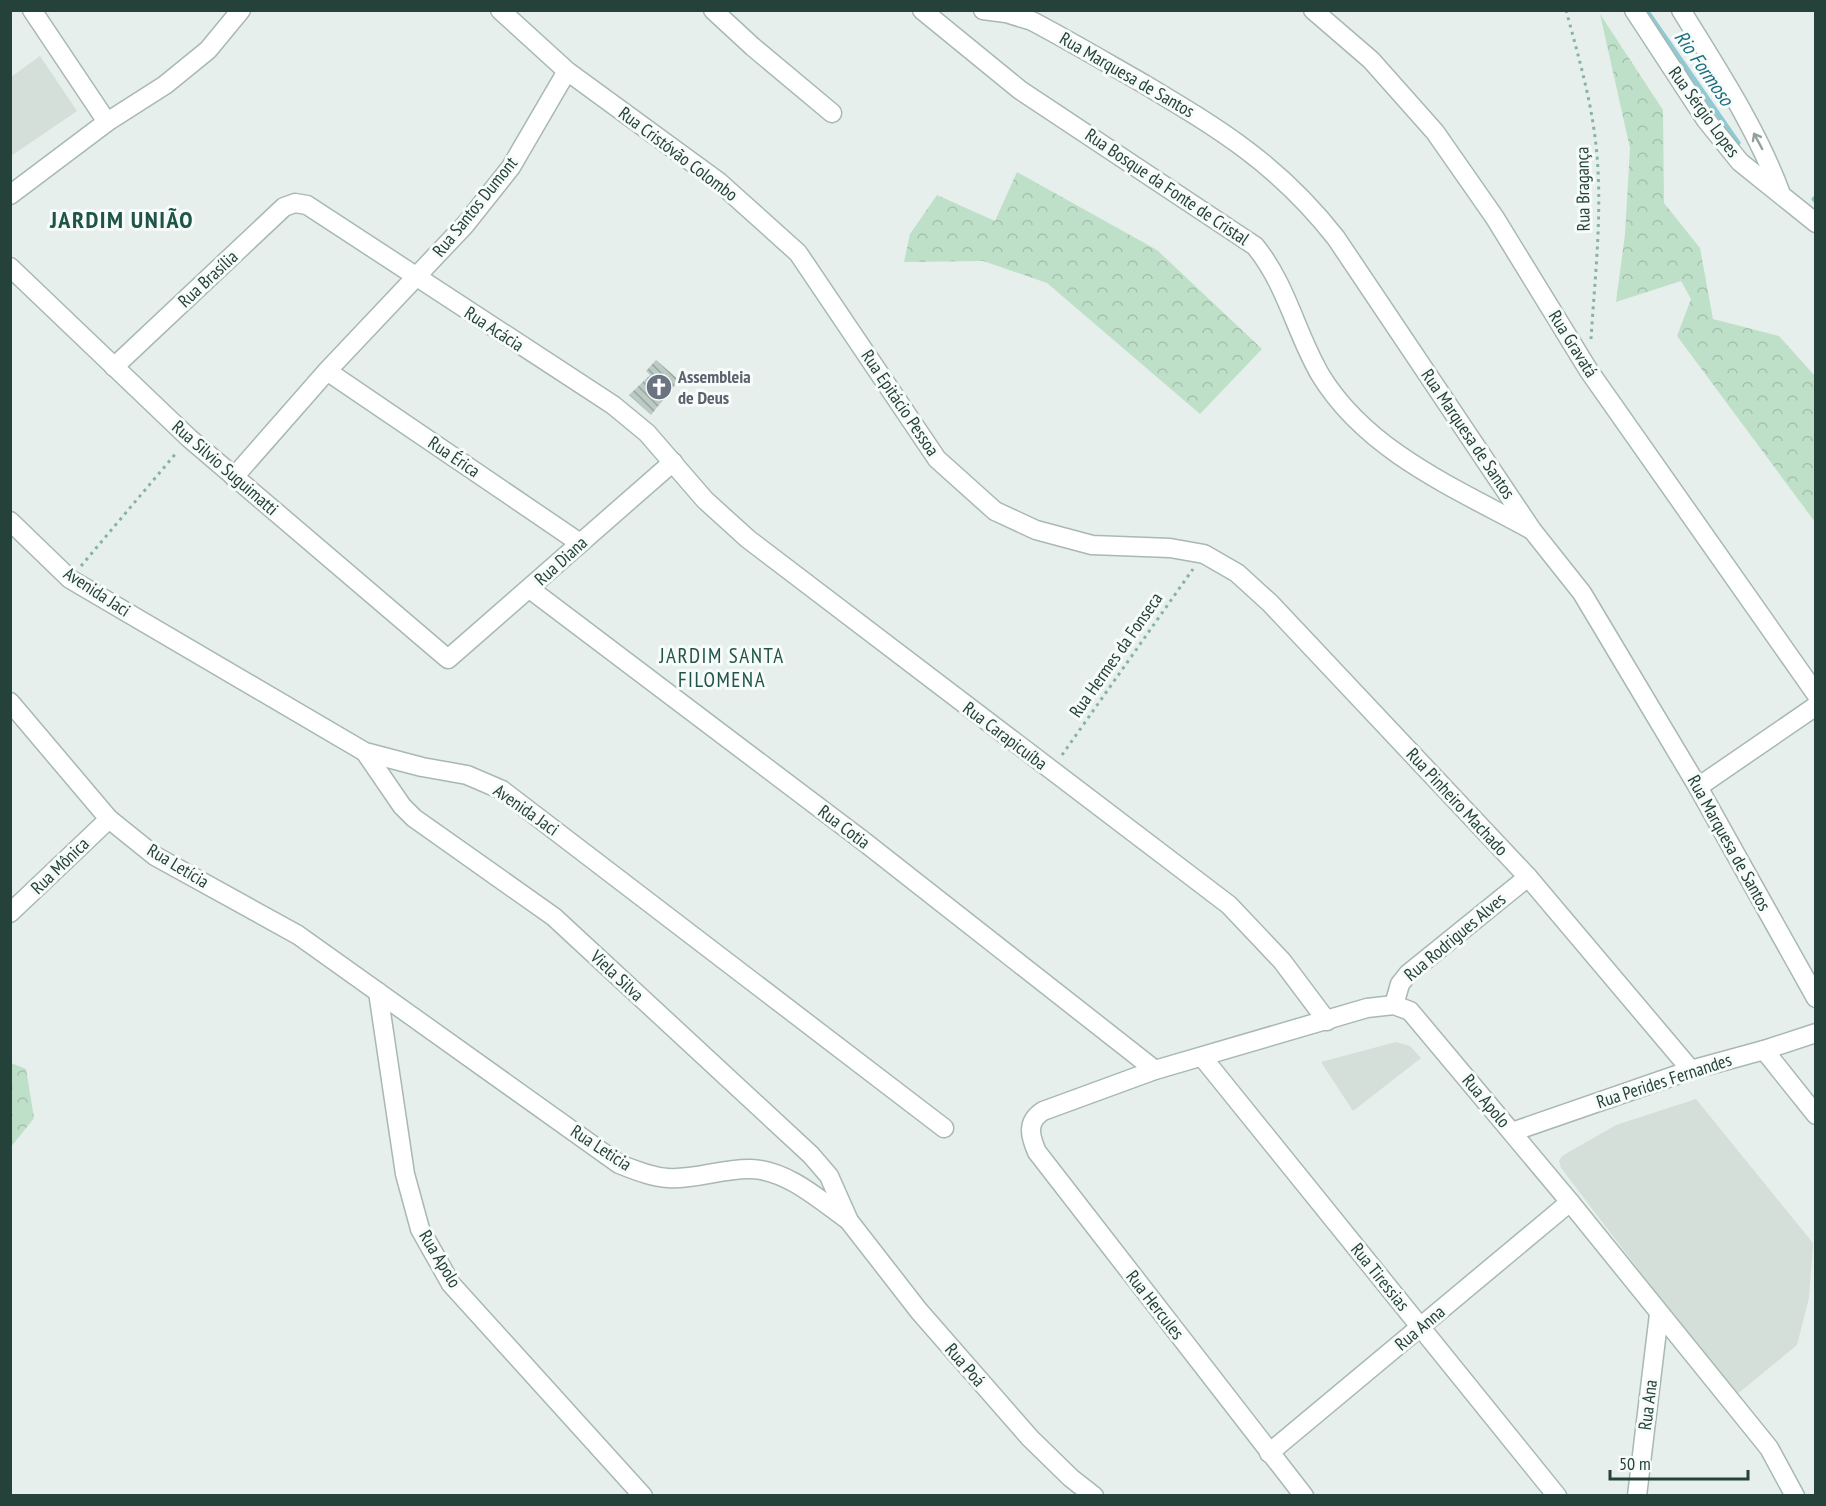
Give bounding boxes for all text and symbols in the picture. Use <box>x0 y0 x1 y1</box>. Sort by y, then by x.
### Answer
water label: Rio Formoso <box>1669 25 1740 112</box>
street label: Rua Marquesa de Santos <box>1056 27 1199 122</box>
street label: Rua Sérgio Lopes <box>1664 62 1745 162</box>
street label: Rua Cristóvão Colombo <box>614 101 743 206</box>
street label: Rua Bosque da Fonte de Cristal <box>1081 123 1254 251</box>
one-way arrow <box>1752 133 1764 150</box>
street label: Rua Bragança <box>1570 147 1595 231</box>
street label: Rua Santos Dumont <box>427 152 522 261</box>
district label: JARDIM UNIÃO <box>49 204 194 235</box>
street label: Rua Brasília <box>173 245 242 312</box>
street label: Rua Acácia <box>460 301 528 356</box>
street label: Rua Gravatá <box>1544 306 1603 382</box>
street label: Rua Epitácio Pessoa <box>856 345 944 460</box>
street label: Rua Marquesa de Santos <box>1416 364 1520 503</box>
place label: Assembleia de Deus <box>677 365 751 409</box>
church icon: Assembleia de Deus <box>644 372 674 402</box>
street label: Rua Silvio Suguimatti <box>167 415 283 520</box>
street label: Rua Érica <box>424 431 485 482</box>
street label: Rua Diana <box>530 531 592 590</box>
street label: Avenida Jaci <box>60 562 135 622</box>
street label: Rua Hermes da Fonseca <box>1064 588 1167 722</box>
district label: JARDIM SANTA FILOMENA <box>658 642 785 693</box>
street label: Rua Carapicuíba <box>959 696 1052 775</box>
street label: Rua Pinheiro Machado <box>1402 743 1513 860</box>
street label: Rua Marquesa de Santos <box>1683 771 1776 915</box>
street label: Avenida Jaci <box>489 779 564 840</box>
street label: Rua Cotia <box>814 800 875 854</box>
street label: Rua Mônica <box>26 832 94 899</box>
street label: Rua Letícia <box>143 838 213 893</box>
street label: Rua Rodrigues Alves <box>1399 887 1510 986</box>
street label: Viela Silva <box>585 944 649 1006</box>
street label: Rua Perides Fernandes <box>1593 1048 1734 1113</box>
street label: Rua Apolo <box>1457 1069 1516 1132</box>
street label: Rua Leticia <box>567 1119 636 1176</box>
street label: Rua Apolo <box>414 1226 467 1292</box>
street label: Rua Tiressias <box>1346 1238 1415 1315</box>
street label: Rua Hercules <box>1121 1266 1190 1344</box>
street label: Rua Anna <box>1390 1300 1449 1355</box>
street label: Rua Poá <box>940 1338 990 1391</box>
street label: Rua Ana <box>1633 1378 1662 1431</box>
scale bar <box>1610 1443 1748 1481</box>
text: 50 m <box>1619 1452 1651 1475</box>

